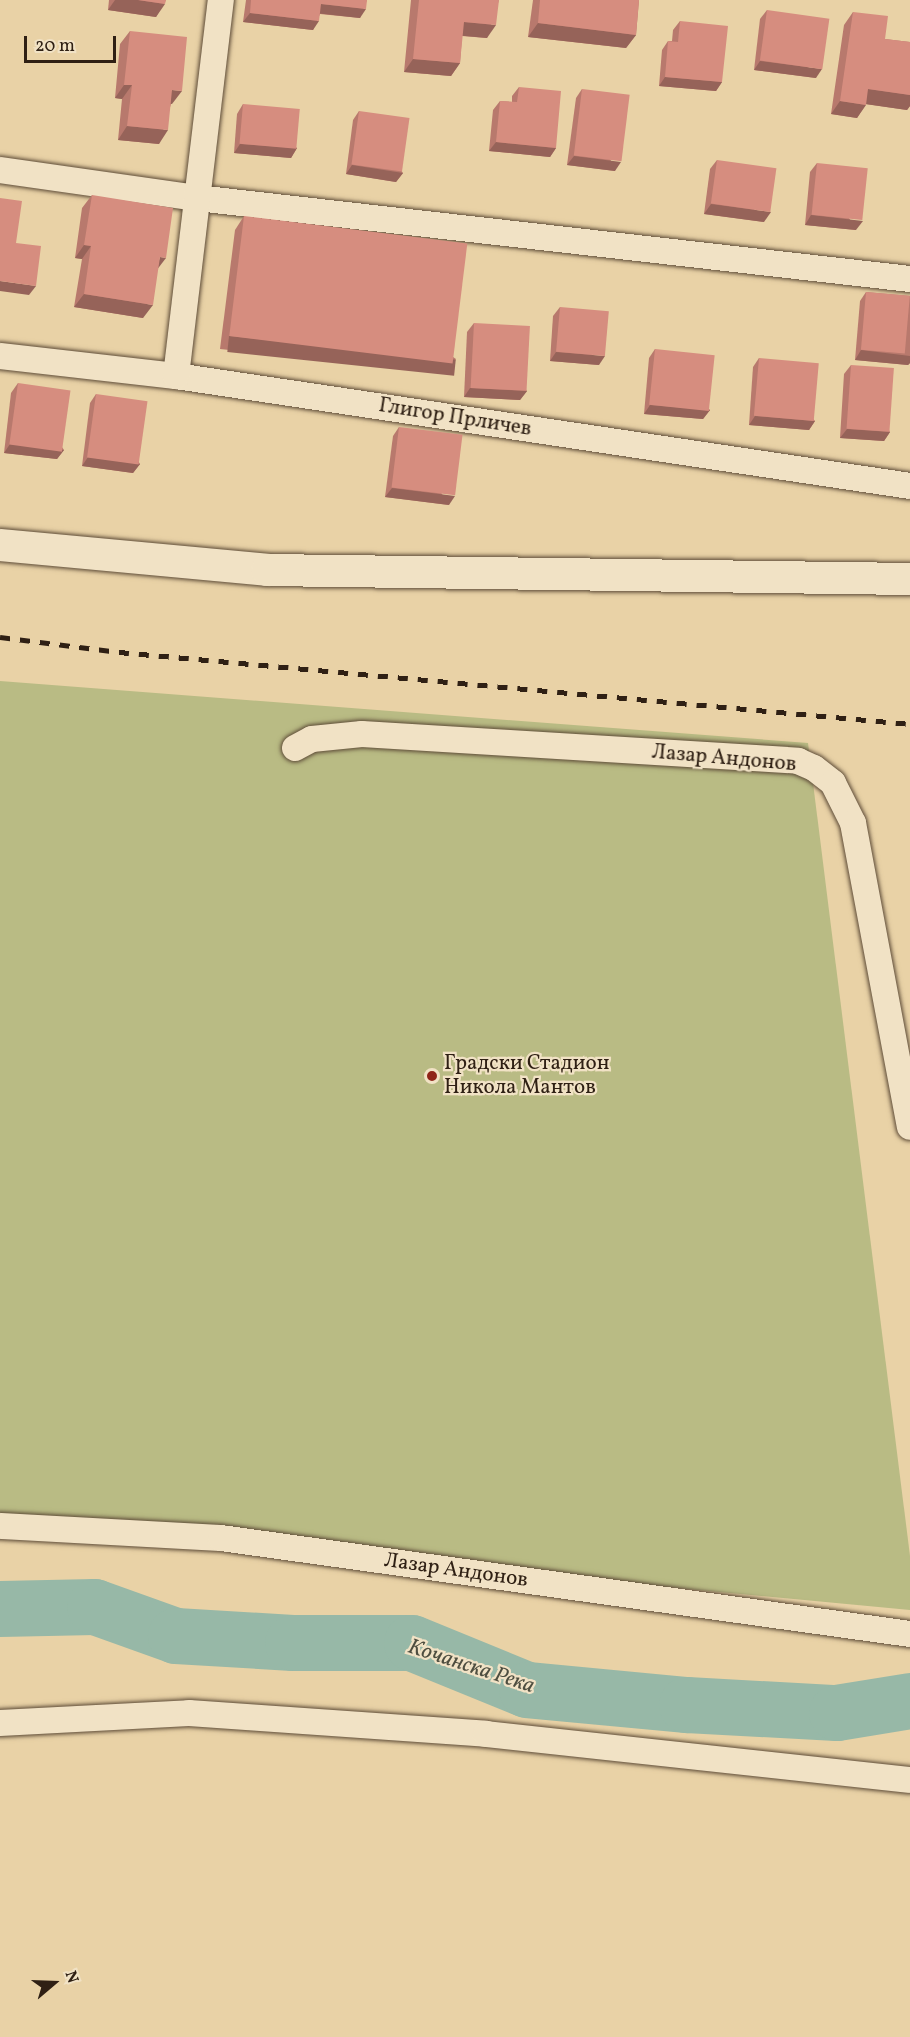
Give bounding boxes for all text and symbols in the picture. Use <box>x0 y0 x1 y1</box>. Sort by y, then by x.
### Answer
scale bar <box>27 24 118 62</box>
text: 20 m <box>35 34 75 59</box>
street label: Глигор Прличев <box>377 393 533 443</box>
street label: Лазар Андонов <box>651 740 797 778</box>
place label: Градски Стадион Никола Мантов <box>444 1051 609 1101</box>
marker: Градски Стадион Никола Мантов <box>425 1069 439 1083</box>
street label: Лазар Андонов <box>382 1548 530 1594</box>
water label: Кочанска Река <box>404 1634 538 1700</box>
north arrow <box>24 1953 84 2013</box>
text: N <box>59 1968 83 1986</box>

